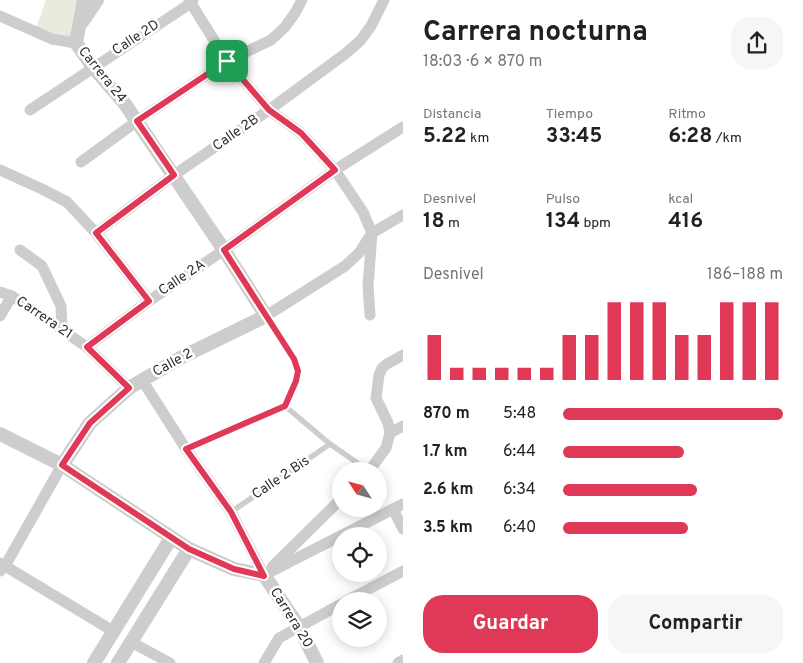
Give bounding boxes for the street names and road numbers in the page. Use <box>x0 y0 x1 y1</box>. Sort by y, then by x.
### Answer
street label: Calle 2D <box>109 17 163 59</box>
street label: Carrera 24 <box>74 43 130 107</box>
street label: Calle 2B <box>210 111 262 155</box>
street label: Calle 2A <box>155 256 209 300</box>
street label: Carrera 21 <box>13 293 75 343</box>
street label: Calle 2 <box>150 345 196 381</box>
street label: Calle 2 Bis <box>249 453 313 503</box>
street label: Carrera 20 <box>266 585 316 651</box>

